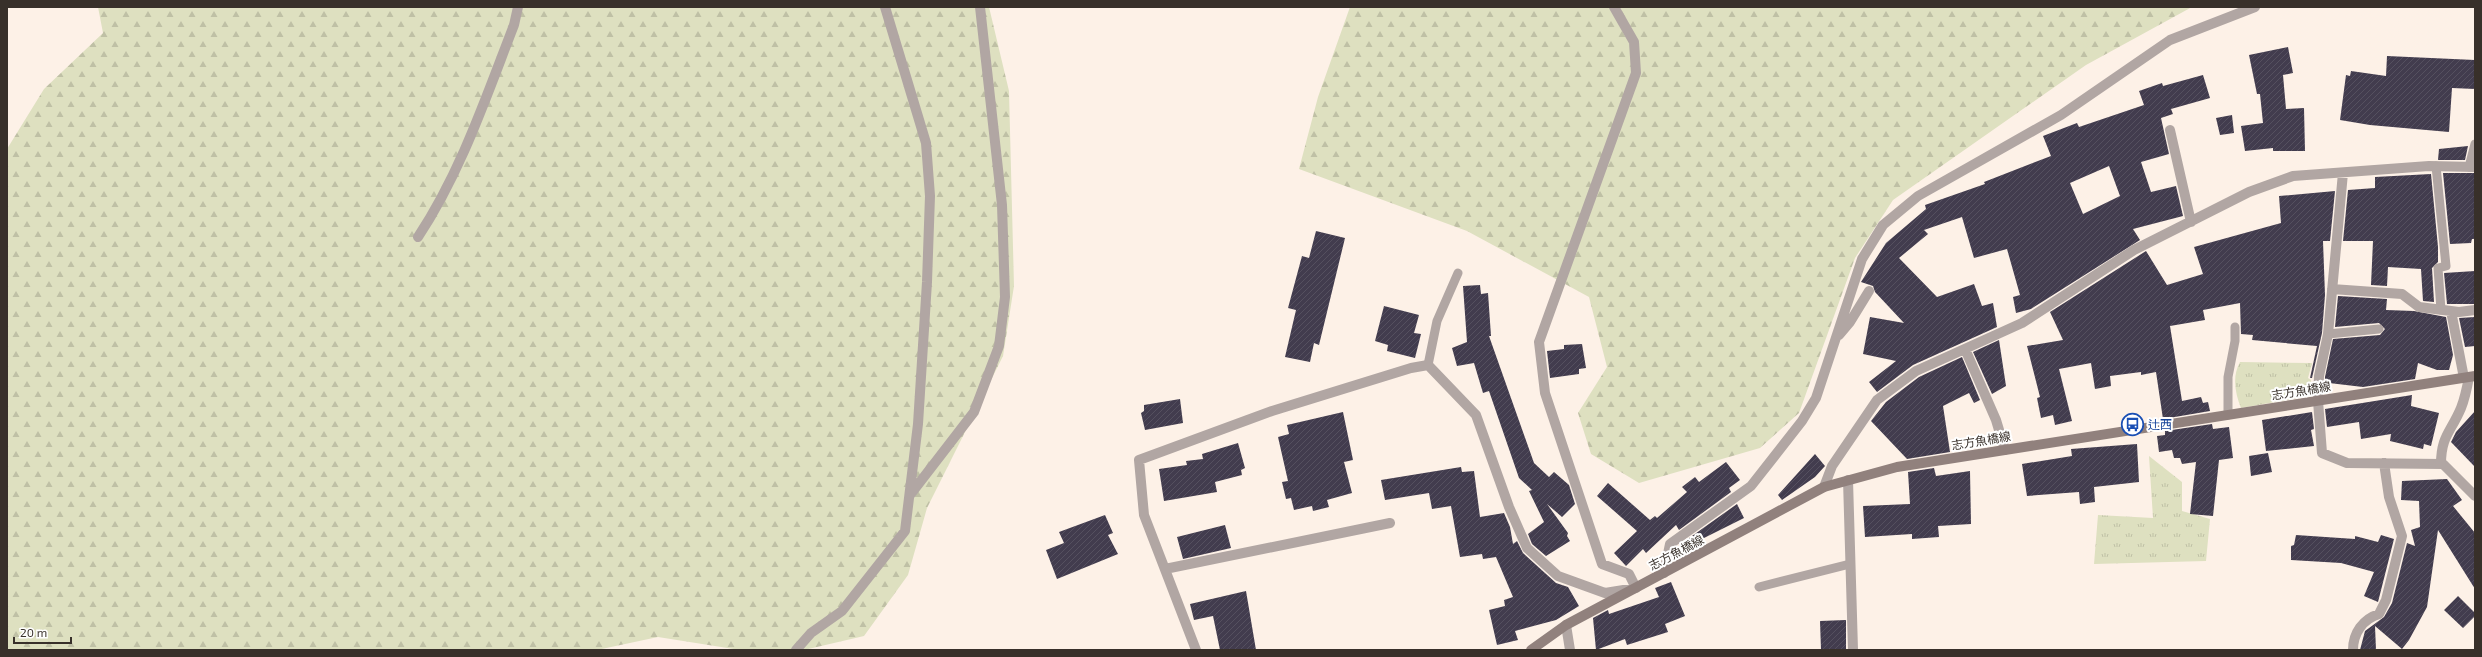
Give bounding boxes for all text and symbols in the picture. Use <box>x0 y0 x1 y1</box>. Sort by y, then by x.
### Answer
street label: 志方魚橋線 <box>2270 378 2332 402</box>
bus stop icon: 辻西 <box>2120 411 2146 437</box>
place label: 辻西 <box>2148 417 2172 431</box>
street label: 志方魚橋線 <box>1950 428 2012 452</box>
street label: 志方魚橋線 <box>1646 532 1706 572</box>
scale bar <box>14 619 71 645</box>
text: 20 m <box>20 625 47 639</box>

